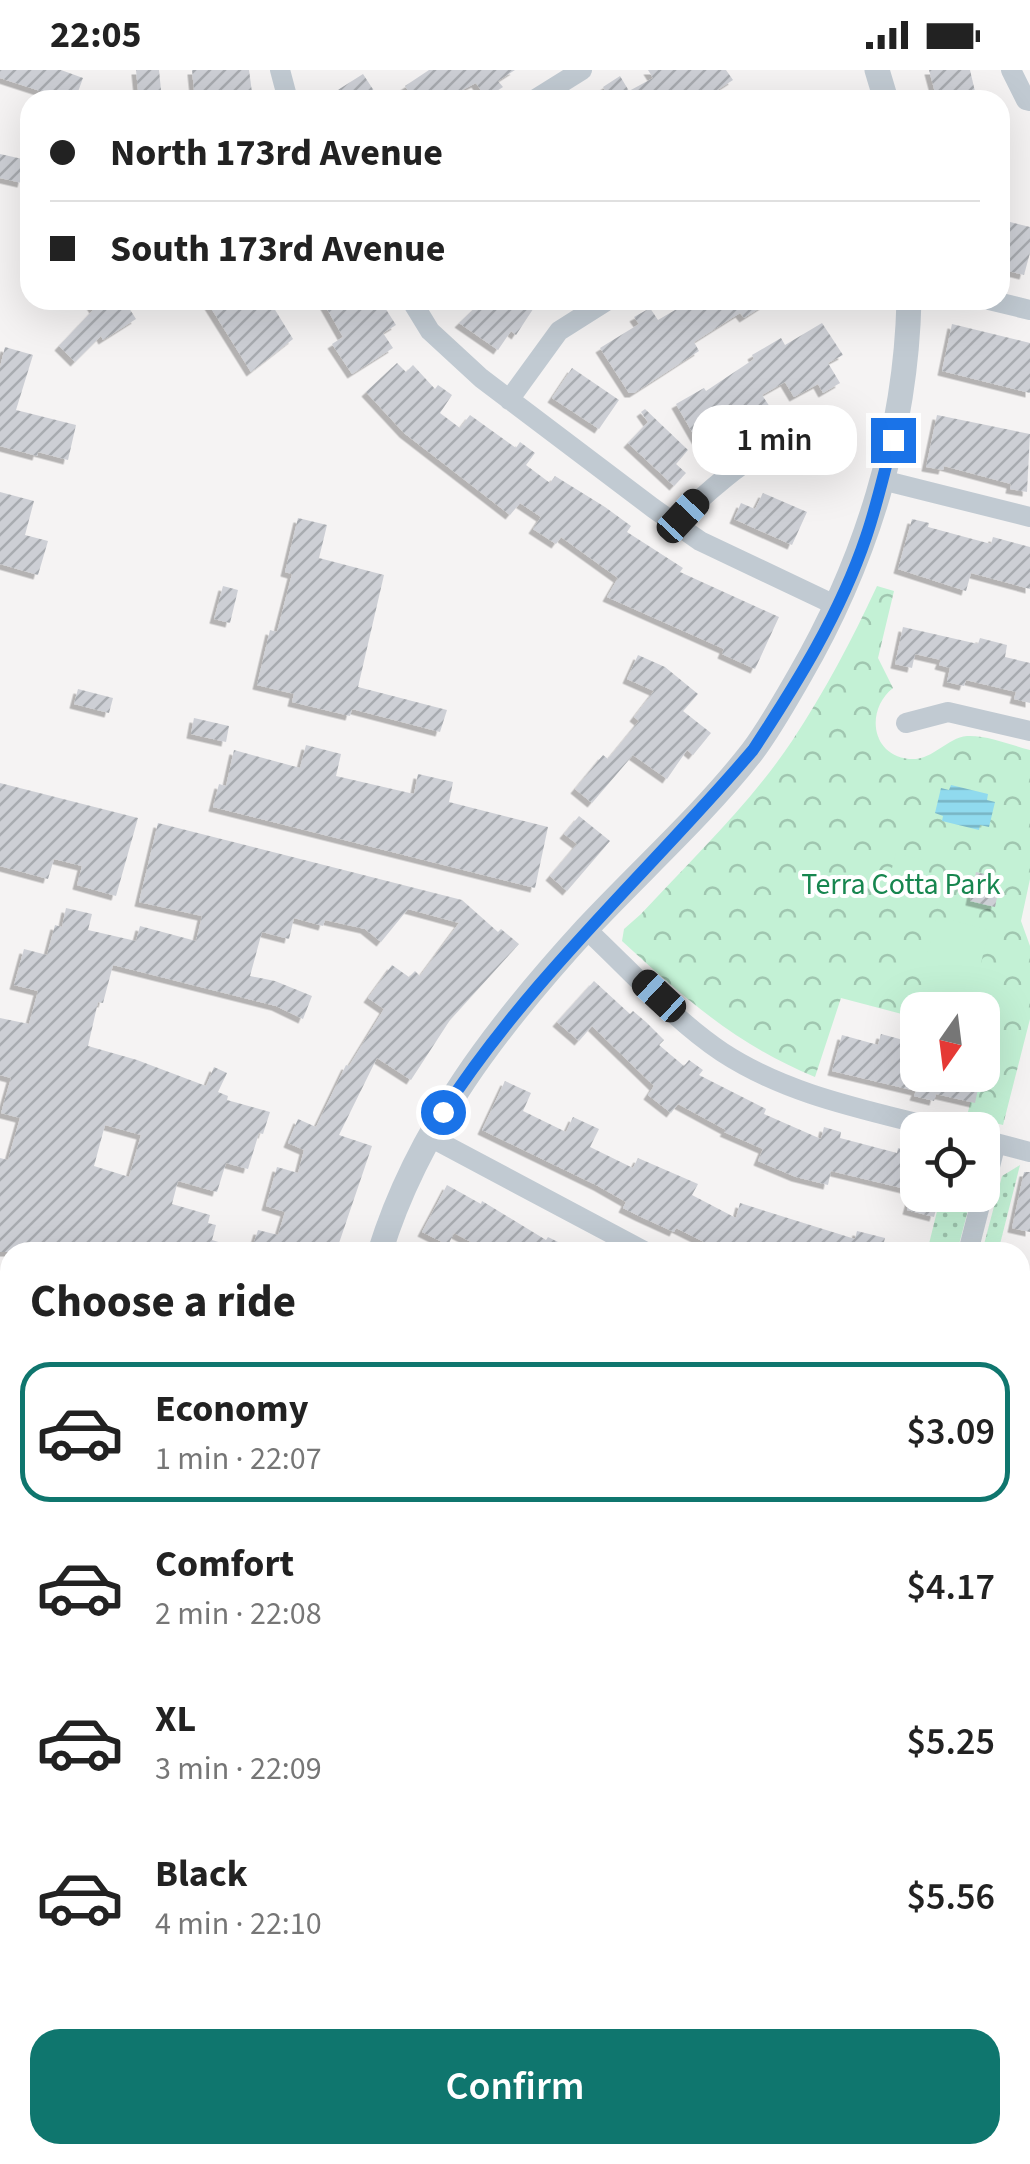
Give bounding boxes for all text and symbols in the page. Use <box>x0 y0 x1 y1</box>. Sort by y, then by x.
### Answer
text: 22:05 <box>50 8 142 62</box>
text: North 173rd Avenue <box>110 126 443 180</box>
text: South 173rd Avenue <box>110 222 445 276</box>
callout: 1 min <box>693 405 858 475</box>
text: 1 min <box>736 417 813 463</box>
route end <box>871 418 916 463</box>
car <box>652 484 714 548</box>
park label: Terra Cotta Park <box>801 863 1001 906</box>
car <box>627 965 691 1027</box>
north arrow <box>900 992 1000 1092</box>
map controls <box>900 992 1000 1212</box>
route start <box>421 1090 466 1135</box>
button: locate <box>900 1112 1000 1212</box>
text: Choose a ride <box>30 1270 296 1334</box>
text: Economy <box>155 1382 308 1436</box>
icon: car <box>35 1387 125 1477</box>
text: $3.09 <box>907 1405 995 1459</box>
text: 1 min · 22:07 <box>155 1436 322 1482</box>
text: Comfort <box>155 1537 294 1591</box>
icon: car <box>35 1542 125 1632</box>
text: $4.17 <box>907 1560 995 1614</box>
text: 2 min · 22:08 <box>155 1591 322 1637</box>
text: XL <box>155 1692 196 1746</box>
icon: car <box>35 1697 125 1787</box>
text: $5.25 <box>907 1715 995 1769</box>
text: 3 min · 22:09 <box>155 1746 322 1792</box>
text: Black <box>155 1847 248 1901</box>
icon: car <box>35 1852 125 1942</box>
text: $5.56 <box>907 1870 995 1924</box>
text: 4 min · 22:10 <box>155 1901 322 1947</box>
button: Confirm <box>30 2029 1000 2144</box>

